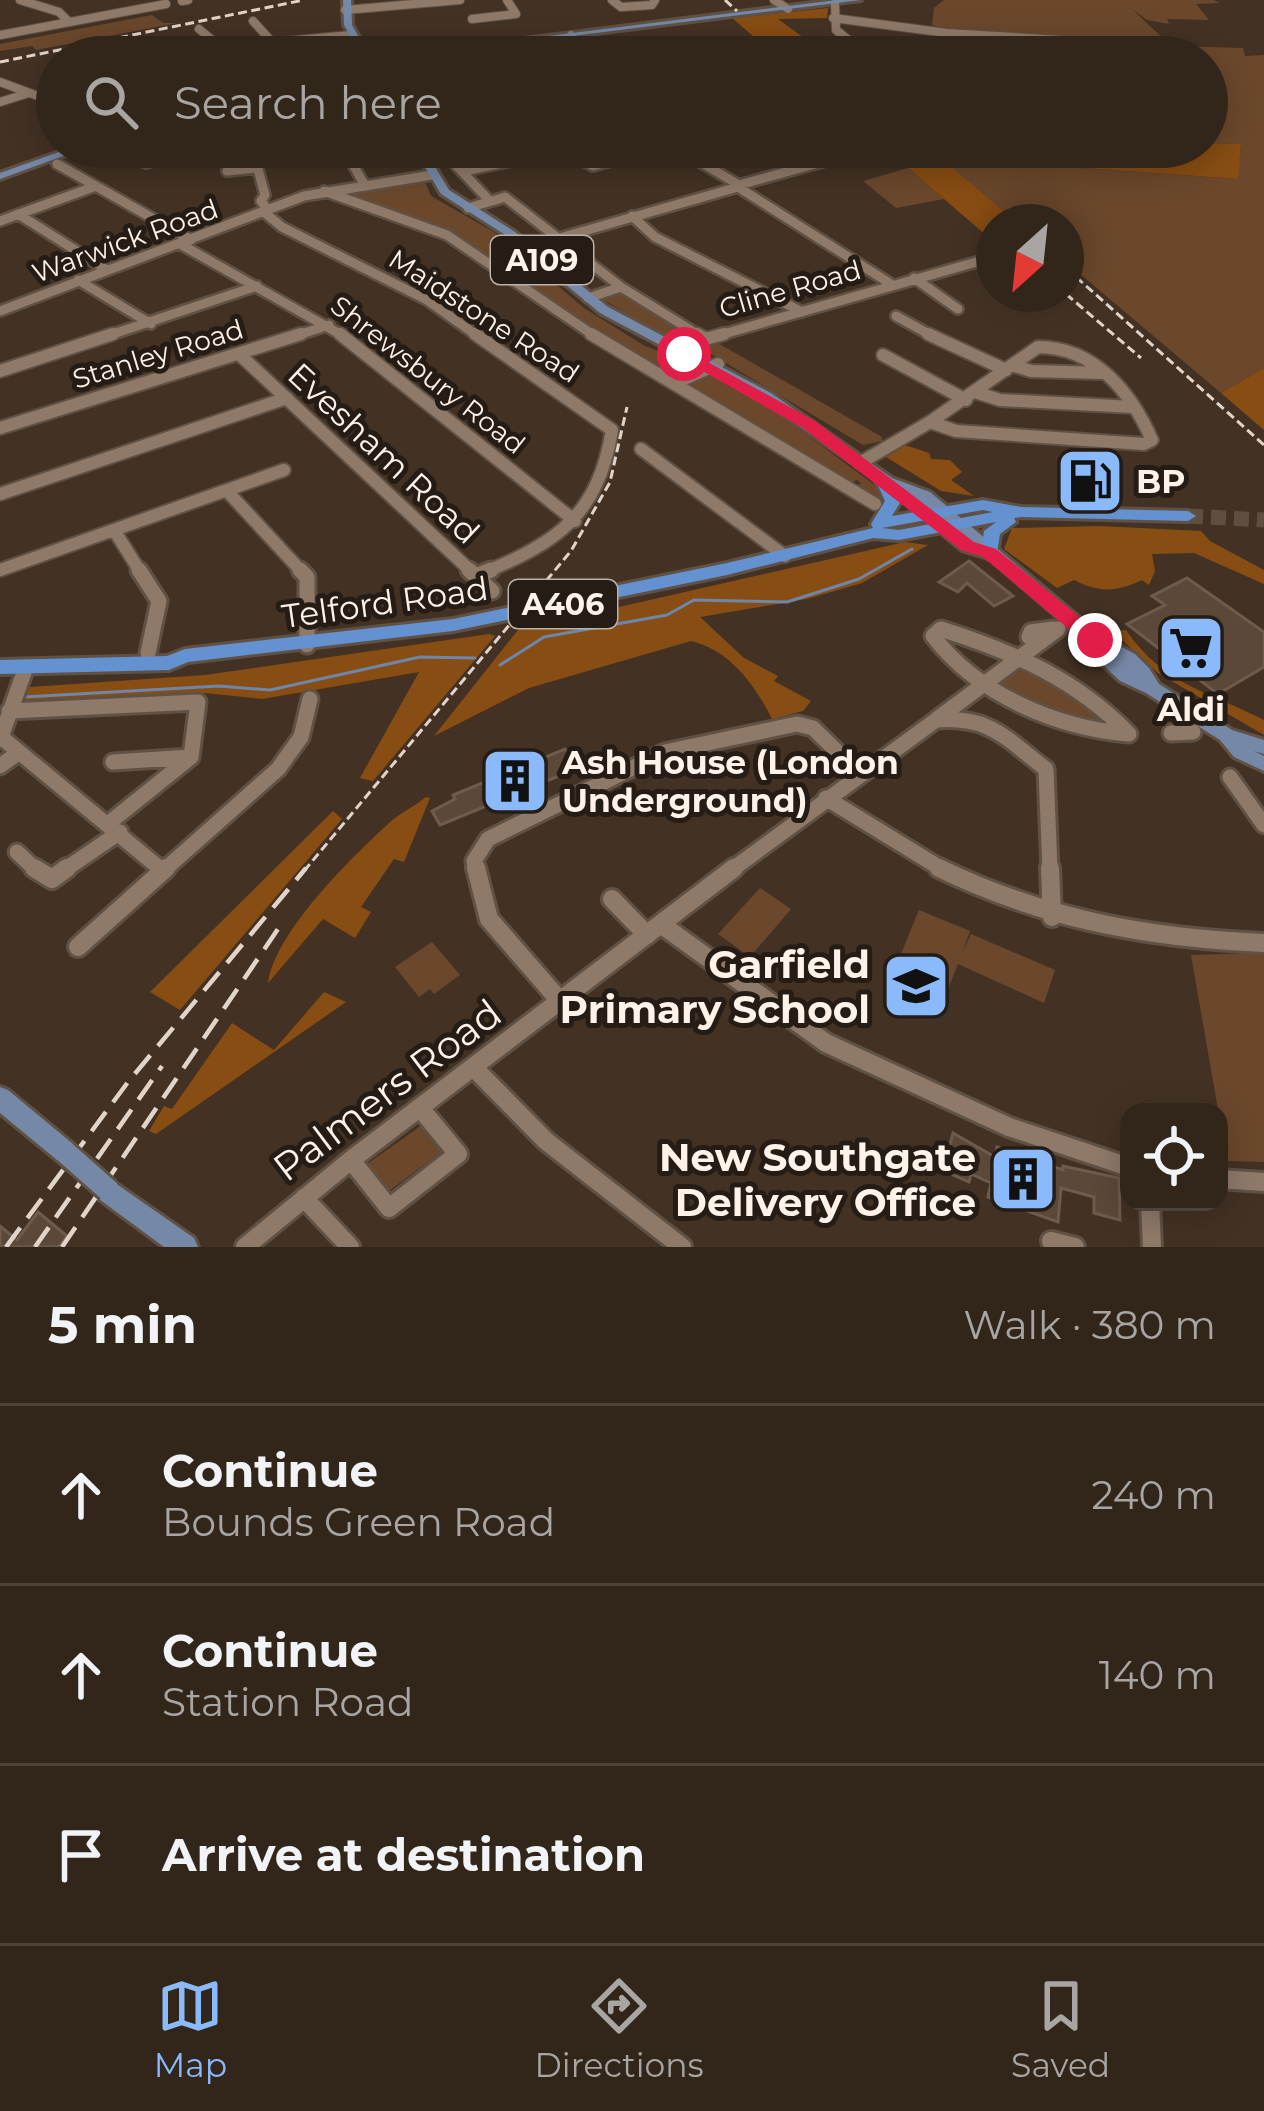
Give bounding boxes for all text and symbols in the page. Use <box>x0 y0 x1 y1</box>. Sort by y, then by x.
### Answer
search box <box>36 36 1228 168</box>
icon: search <box>78 69 144 135</box>
text: Search here <box>174 75 442 130</box>
street label: Warwick Road <box>28 192 222 290</box>
north arrow <box>976 204 1084 312</box>
road number: A109 <box>491 236 593 284</box>
street label: Maidstone Road <box>383 242 585 390</box>
street label: Cline Road <box>715 253 865 325</box>
street label: Shrewsbury Road <box>324 289 532 461</box>
street label: Stanley Road <box>69 312 247 396</box>
route start <box>657 327 711 381</box>
street label: Evesham Road <box>280 354 488 552</box>
fuel station icon: BP <box>1055 446 1125 516</box>
place label: BP <box>1136 461 1185 501</box>
street label: Telford Road <box>279 568 491 636</box>
road number: A406 <box>509 580 617 628</box>
route end <box>1068 613 1122 667</box>
supermarket icon: Aldi <box>1156 613 1226 683</box>
place label: Aldi <box>1156 689 1225 729</box>
place label: Ash House (London Underground) <box>561 742 899 820</box>
building icon: Ash House (London Underground) <box>480 746 550 816</box>
place label: Garfield Primary School <box>560 940 870 1033</box>
school or university icon: Garfield Primary School <box>881 951 951 1021</box>
street label: Palmers Road <box>264 989 510 1191</box>
map controls <box>1120 1103 1228 1211</box>
button: locate <box>1120 1103 1228 1211</box>
place label: New Southgate Delivery Office <box>659 1133 976 1226</box>
building icon: New Southgate Delivery Office <box>988 1144 1058 1214</box>
text: 5 min <box>48 1294 197 1356</box>
text: Walk · 380 m <box>963 1301 1216 1349</box>
text: Continue <box>162 1443 378 1498</box>
icon: ahead <box>48 1462 114 1528</box>
text: 240 m <box>1092 1471 1216 1519</box>
text: Bounds Green Road <box>162 1498 555 1546</box>
text: Continue <box>162 1623 378 1678</box>
icon: ahead <box>48 1642 114 1708</box>
text: 140 m <box>1099 1651 1216 1699</box>
text: Station Road <box>162 1678 413 1726</box>
icon: arrive <box>48 1822 114 1888</box>
text: Arrive at destination <box>162 1827 645 1882</box>
tab: Map <box>154 1973 227 2085</box>
tab: Directions <box>535 1973 704 2085</box>
tab: Saved <box>1011 1973 1110 2085</box>

